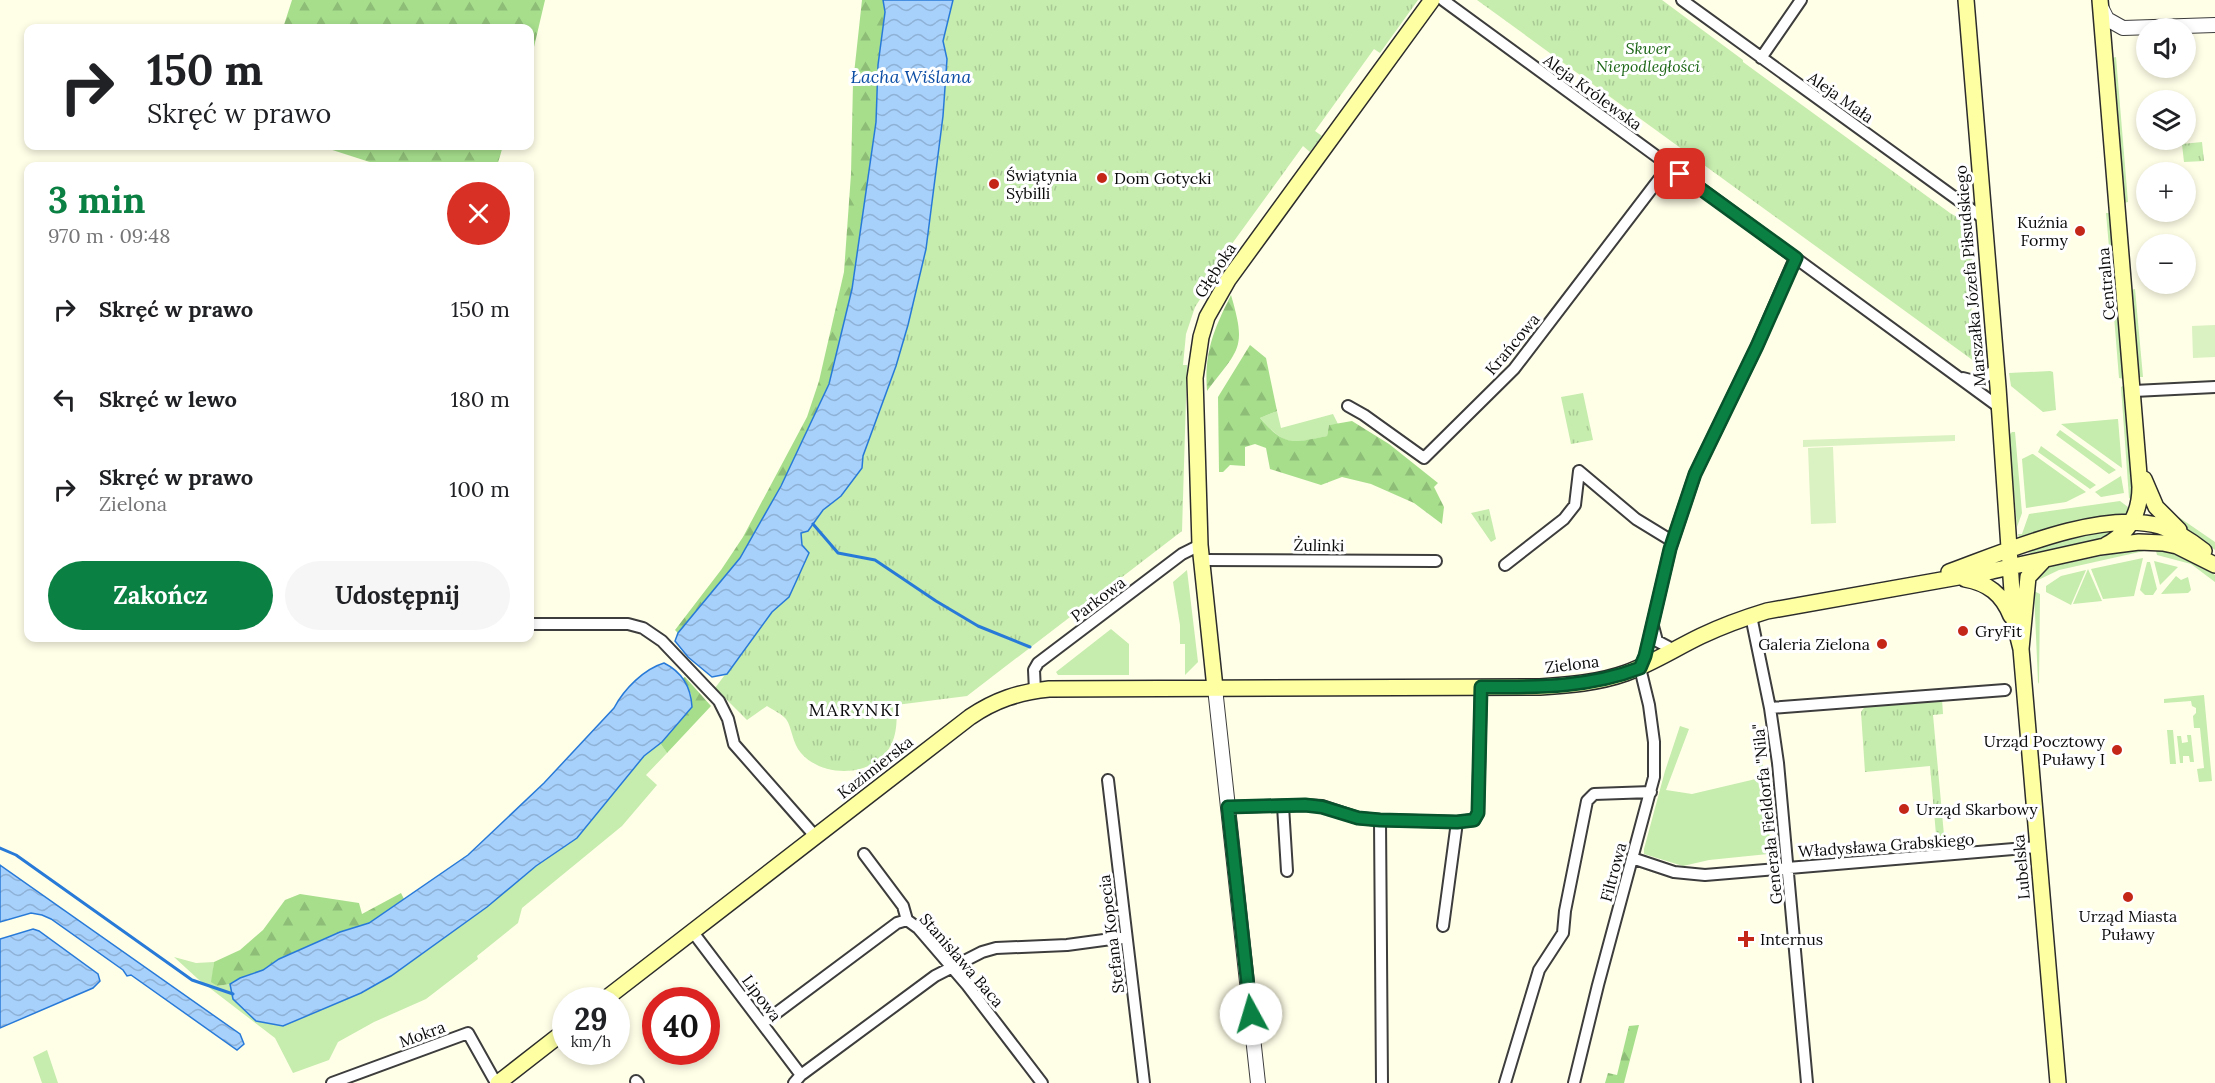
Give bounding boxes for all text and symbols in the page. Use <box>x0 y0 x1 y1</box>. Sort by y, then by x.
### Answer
map controls <box>2136 18 2196 294</box>
button: sound <box>2136 18 2196 78</box>
park label: Skwer Niepodległości <box>1596 38 1700 76</box>
text: 150 m <box>147 43 263 97</box>
icon: right <box>48 48 126 126</box>
street label: Aleja Królewska <box>1539 49 1646 134</box>
water label: Łacha Wiślana <box>851 65 972 88</box>
street label: Aleja Mała <box>1803 67 1878 127</box>
button: layers <box>2136 90 2196 150</box>
text: Skręć w prawo <box>147 96 331 130</box>
pin <box>1654 148 1705 199</box>
icon: arrive <box>1663 157 1696 190</box>
button: + <box>2136 162 2196 222</box>
street label: Marszałka Józefa Piłsudskiego <box>1950 164 1990 388</box>
place label: Świątynia Sybilli <box>1006 165 1078 203</box>
place label: Dom Gotycki <box>1114 168 1211 188</box>
marker: Dom Gotycki <box>1095 171 1109 185</box>
text: 3 min <box>48 177 146 223</box>
marker: Świątynia Sybilli <box>987 177 1001 191</box>
button: close <box>447 182 510 245</box>
place label: Kuźnia Formy <box>2017 212 2069 250</box>
text: 970 m · 09:48 <box>48 223 170 248</box>
marker: Kuźnia Formy <box>2073 224 2087 238</box>
button: − <box>2136 234 2196 294</box>
street label: Głęboka <box>1190 239 1240 301</box>
street label: Centralna <box>2093 247 2119 321</box>
icon: right <box>48 293 81 326</box>
text: Skręć w prawo <box>99 295 253 323</box>
text: 150 m <box>451 295 510 323</box>
street label: Krańcowa <box>1480 309 1544 379</box>
icon: left <box>48 383 81 416</box>
text: Skręć w lewo <box>99 385 237 413</box>
text: 180 m <box>451 385 510 413</box>
text: Skręć w prawo <box>99 463 253 491</box>
icon: right <box>48 473 81 506</box>
text: 100 m <box>449 475 510 503</box>
text: Zielona <box>99 491 167 516</box>
street label: Żulinki <box>1293 535 1345 555</box>
button: Zakończ <box>48 561 273 630</box>
button: Udostępnij <box>285 561 510 630</box>
street label: Parkowa <box>1067 572 1129 626</box>
place label: GryFit <box>1975 621 2023 641</box>
marker: GryFit <box>1956 624 1970 638</box>
place label: Galeria Zielona <box>1758 634 1870 654</box>
marker: Galeria Zielona <box>1875 637 1889 651</box>
street label: Zielona <box>1544 651 1600 677</box>
district label: MARYNKI <box>809 698 901 721</box>
street label: Generała Fieldorfa "Nila" <box>1748 723 1786 905</box>
street label: Kazimierska <box>833 731 917 803</box>
place label: Urząd Pocztowy Puławy I <box>1984 731 2106 769</box>
marker: Urząd Pocztowy Puławy I <box>2110 743 2124 757</box>
place label: Urząd Skarbowy <box>1916 799 2038 819</box>
marker: Urząd Skarbowy <box>1897 802 1911 816</box>
street label: Władysława Grabskiego <box>1797 829 1975 861</box>
street label: Lubelska <box>2008 834 2034 900</box>
street label: Filtrowa <box>1595 840 1631 904</box>
street label: Stefana Kopecia <box>1094 874 1128 994</box>
marker: Urząd Miasta Puławy <box>2121 890 2135 904</box>
place label: Urząd Miasta Puławy <box>2079 906 2177 944</box>
street label: Stanisława Baca <box>916 909 1008 1011</box>
place label: Internus <box>1760 929 1823 949</box>
marker: Internus <box>1737 930 1755 948</box>
street label: Lipowa <box>738 971 786 1025</box>
position arrow <box>1219 982 1283 1046</box>
speed limit sign: 40 <box>642 987 720 1065</box>
text: 29 <box>574 1000 608 1038</box>
street label: Mokra <box>396 1016 448 1052</box>
text: km/h <box>571 1032 611 1051</box>

